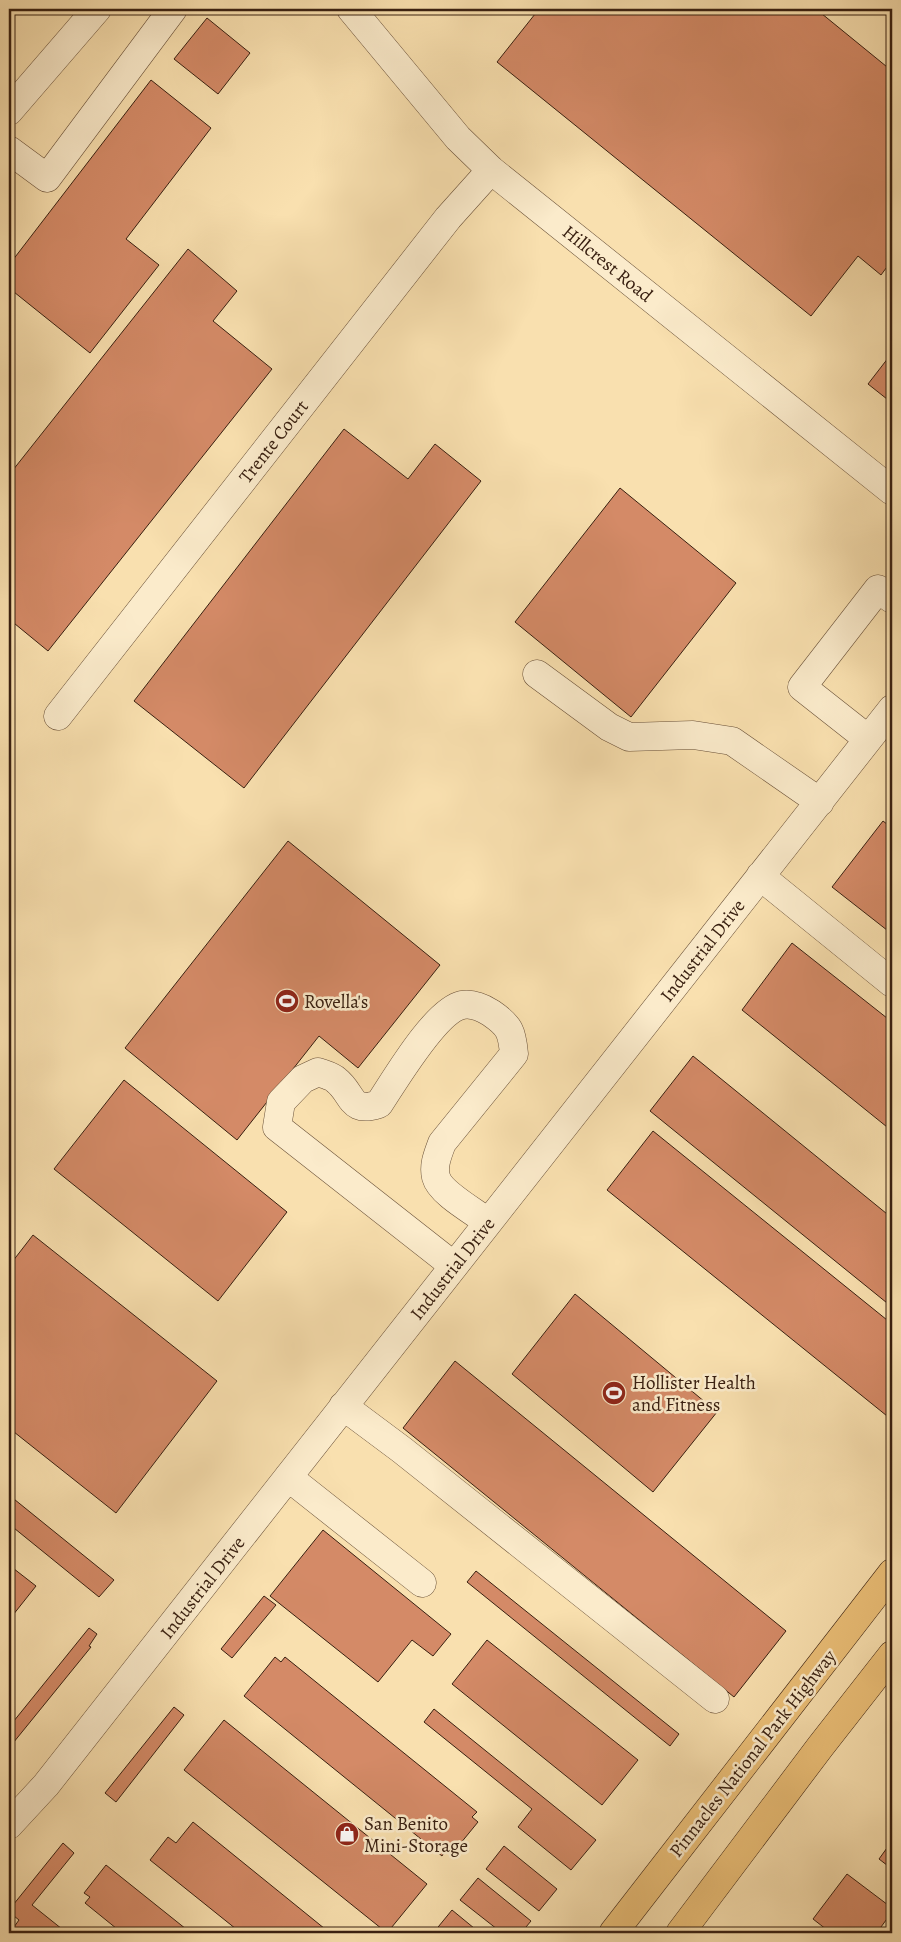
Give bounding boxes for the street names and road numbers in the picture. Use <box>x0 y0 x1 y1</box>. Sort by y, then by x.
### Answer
street label: Hillcrest Road <box>557 219 659 309</box>
street label: Trente Court <box>233 395 315 489</box>
street label: Industrial Drive <box>654 894 751 1007</box>
street label: Industrial Drive <box>404 1212 501 1325</box>
street label: Industrial Drive <box>154 1531 251 1644</box>
street label: Pinnacles National Park Highway <box>663 1644 842 1863</box>

